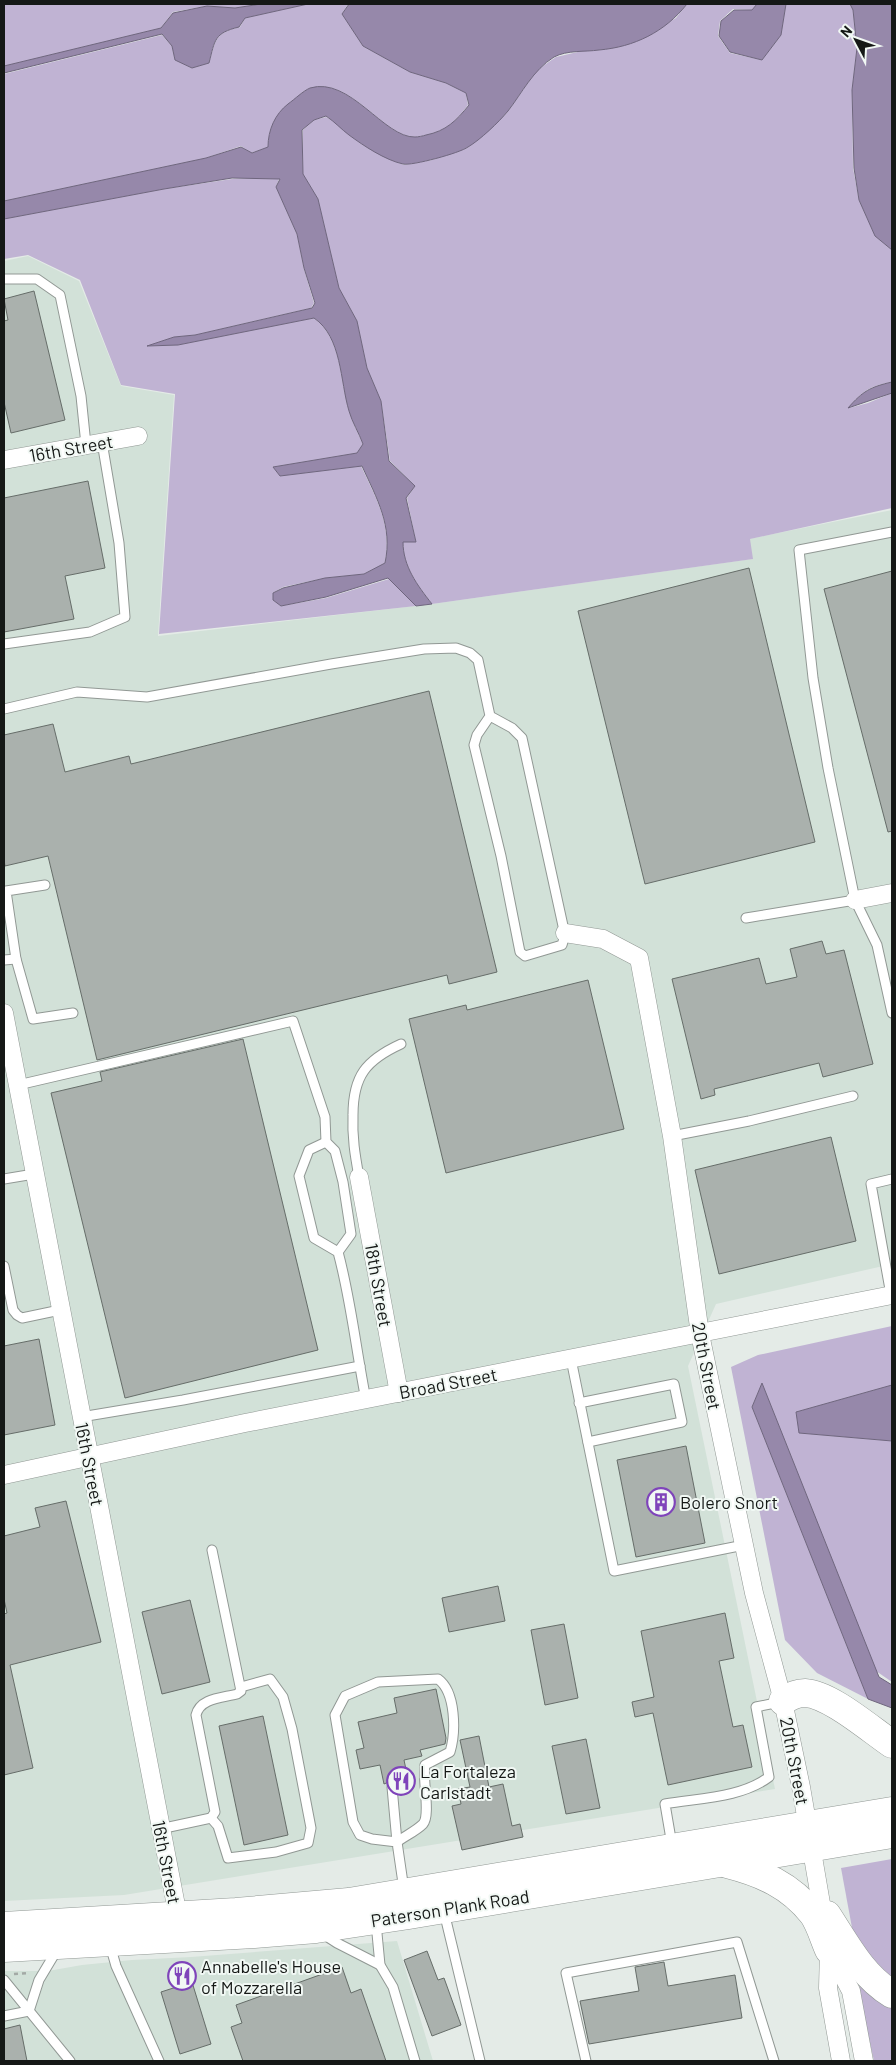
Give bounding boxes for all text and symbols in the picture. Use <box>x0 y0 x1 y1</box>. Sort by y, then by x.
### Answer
north arrow <box>831 15 881 65</box>
text: N <box>836 22 855 40</box>
street label: 16th Street <box>27 430 115 466</box>
street label: 18th Street <box>361 1241 397 1329</box>
street label: 20th Street <box>688 1320 726 1412</box>
street label: Broad Street <box>397 1363 499 1403</box>
street label: 16th Street <box>71 1420 109 1508</box>
building icon: Bolero Snort <box>646 1487 676 1517</box>
place label: Bolero Snort <box>680 1491 778 1513</box>
street label: 20th Street <box>776 1715 814 1807</box>
place label: La Fortaleza Carlstadt <box>420 1760 516 1803</box>
restaurant icon: La Fortaleza Carlstadt <box>386 1766 416 1796</box>
street label: 16th Street <box>148 1818 186 1906</box>
street label: Paterson Plank Road <box>369 1885 531 1931</box>
place label: Annabelle's House of Mozzarella <box>201 1955 341 1998</box>
restaurant icon: Annabelle's House of Mozzarella <box>167 1961 197 1991</box>

